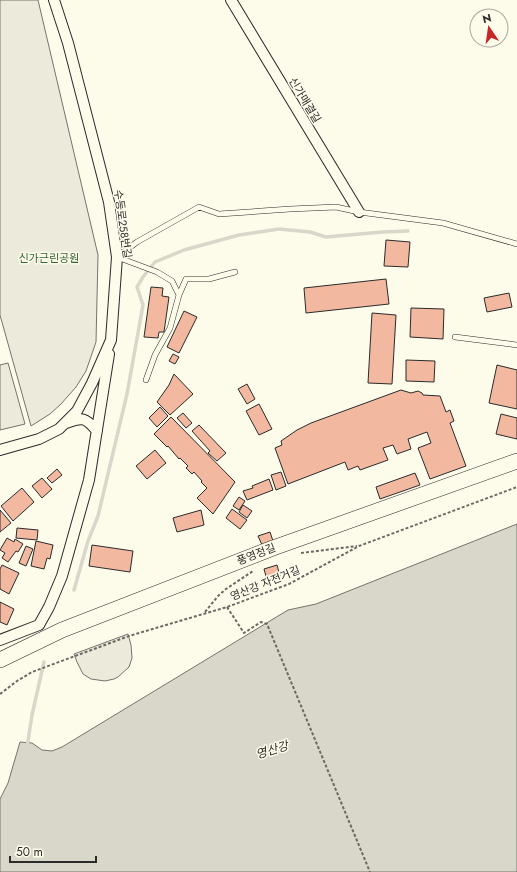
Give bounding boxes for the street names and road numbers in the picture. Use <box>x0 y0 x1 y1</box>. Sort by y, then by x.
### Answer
street label: 신가매결길 <box>285 74 325 126</box>
street label: 수등로258번길 <box>110 189 136 259</box>
street label: 풍영정길 <box>234 539 278 569</box>
street label: 영산강 자전거길 <box>228 562 302 604</box>

